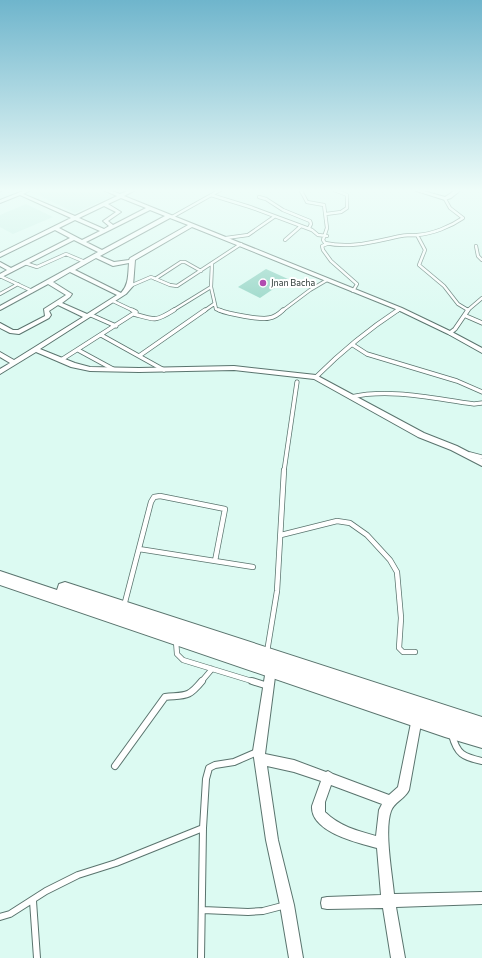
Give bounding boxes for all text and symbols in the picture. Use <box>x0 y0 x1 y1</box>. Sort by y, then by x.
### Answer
place label: Jnan Bacha <box>271 277 315 288</box>
marker: Jnan Bacha <box>258 278 268 288</box>

